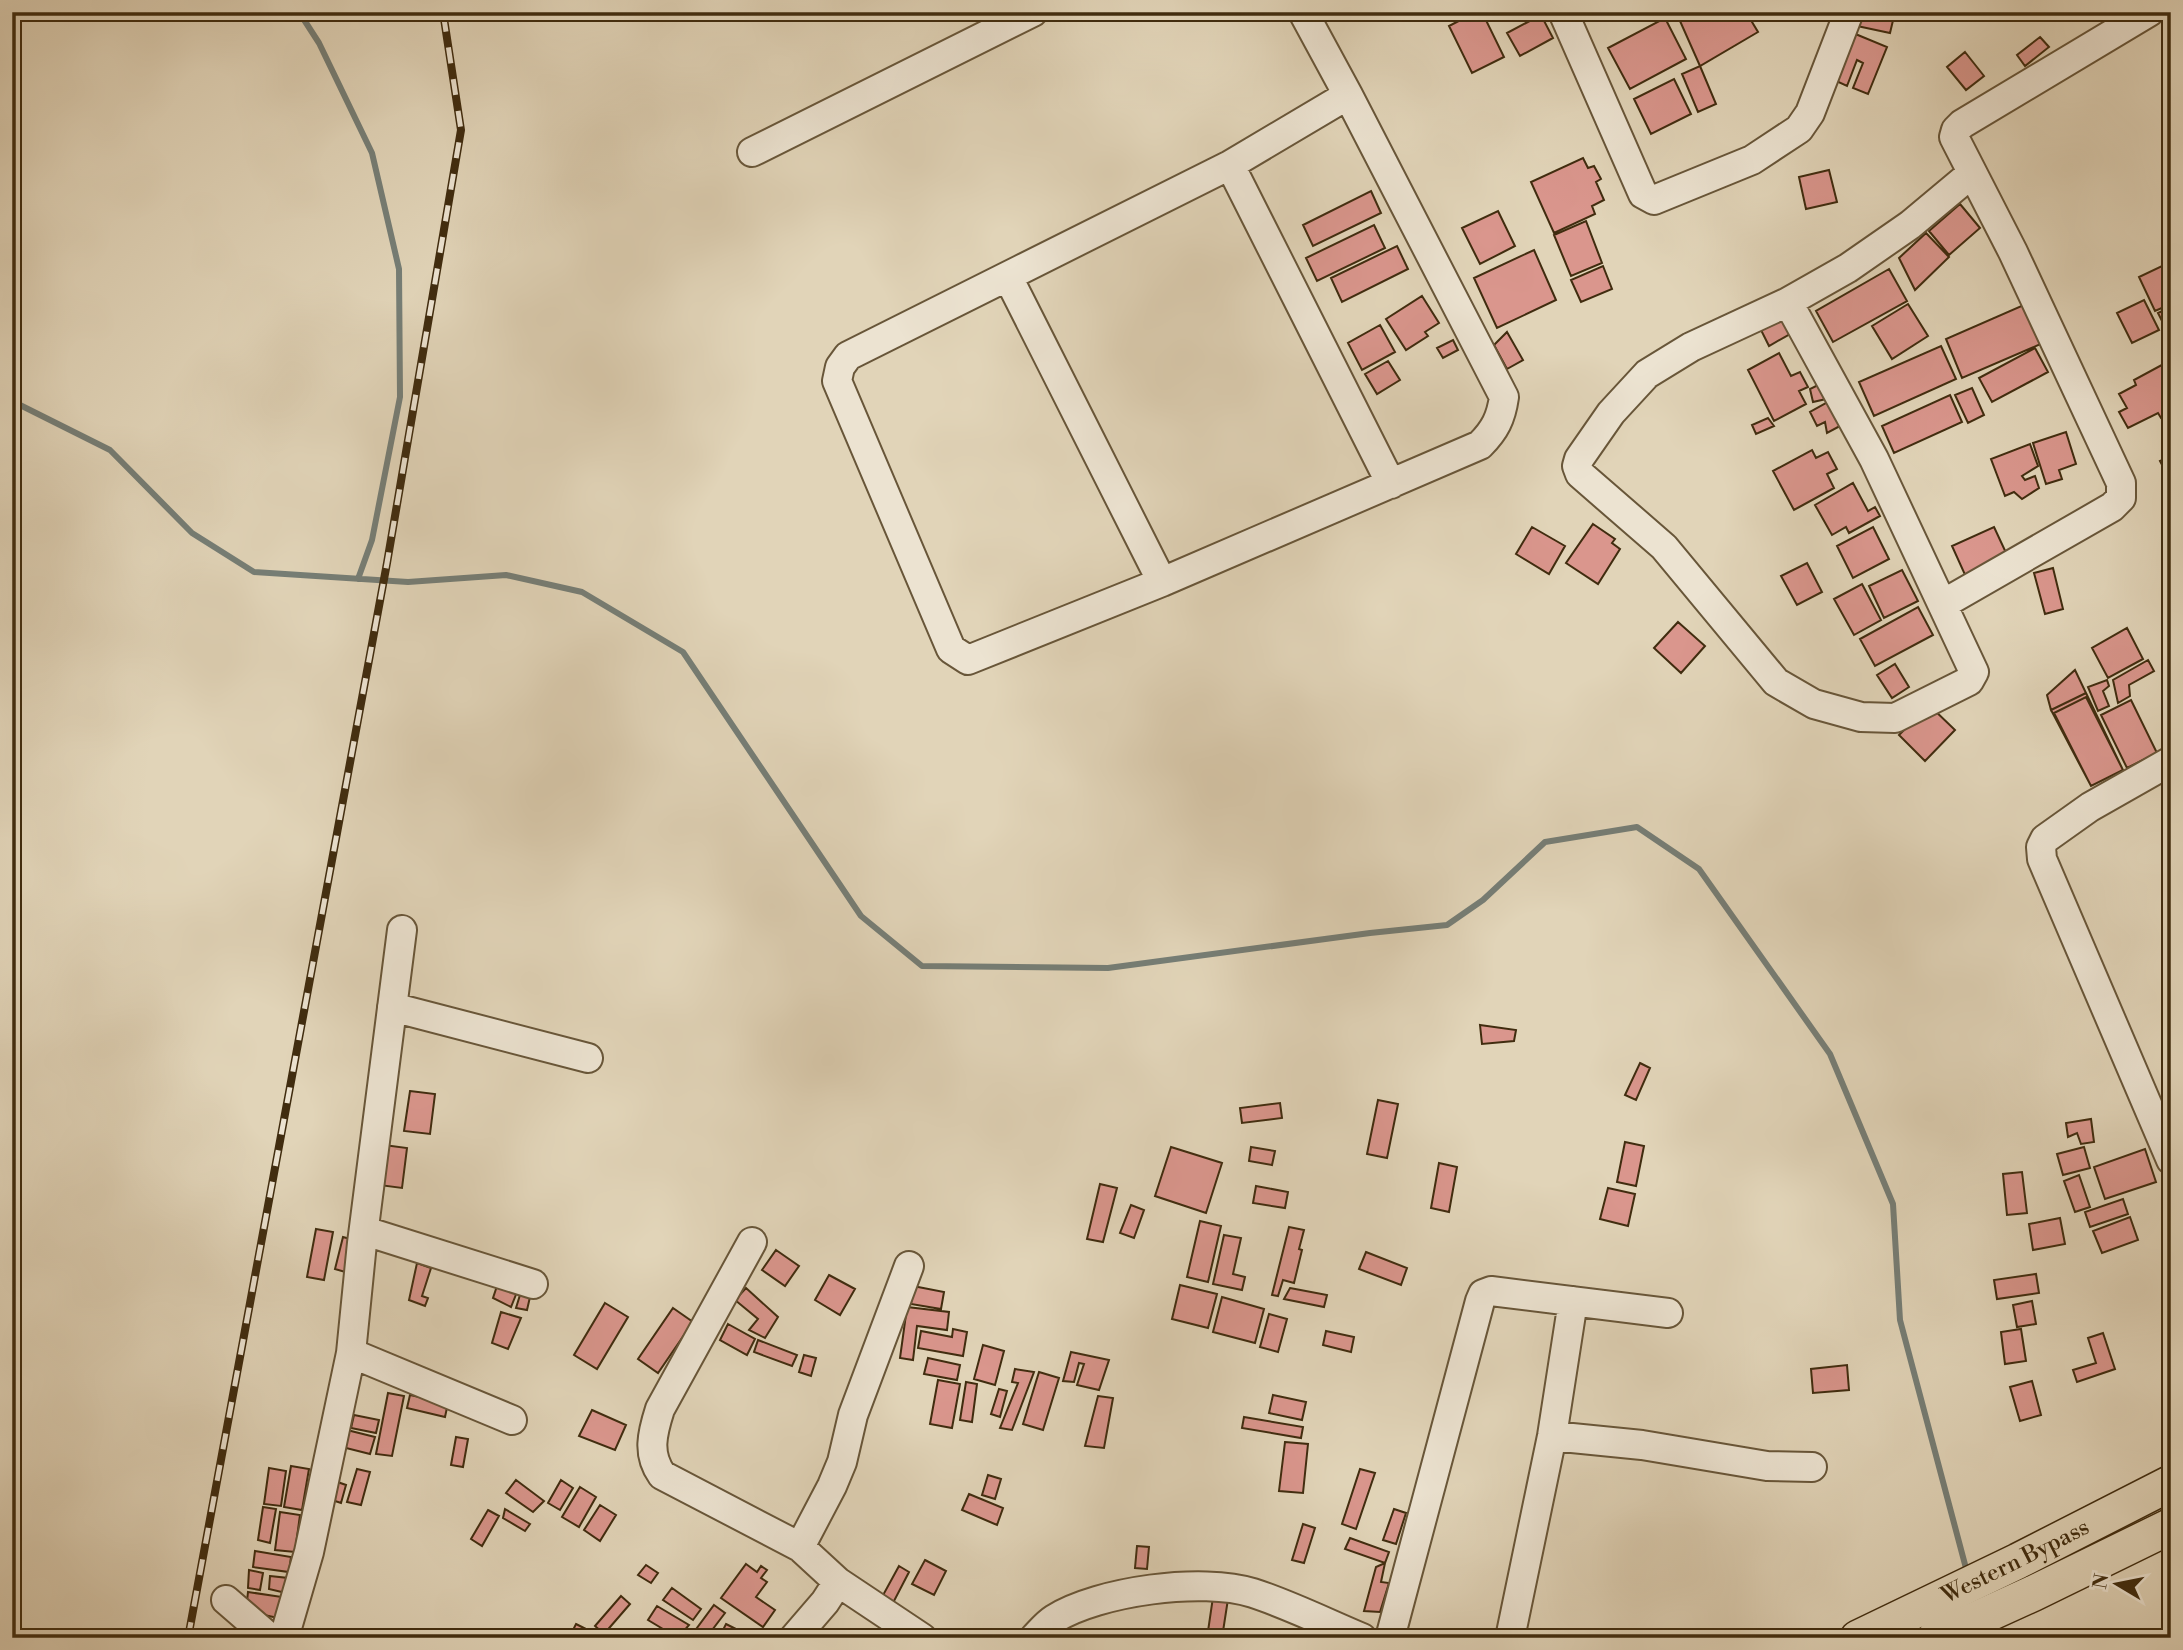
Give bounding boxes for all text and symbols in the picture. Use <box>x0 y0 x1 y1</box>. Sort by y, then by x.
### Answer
street label: Western Bypass <box>1936 1513 2094 1610</box>
north arrow <box>2082 1548 2152 1618</box>
text: N <box>2088 1572 2114 1591</box>

